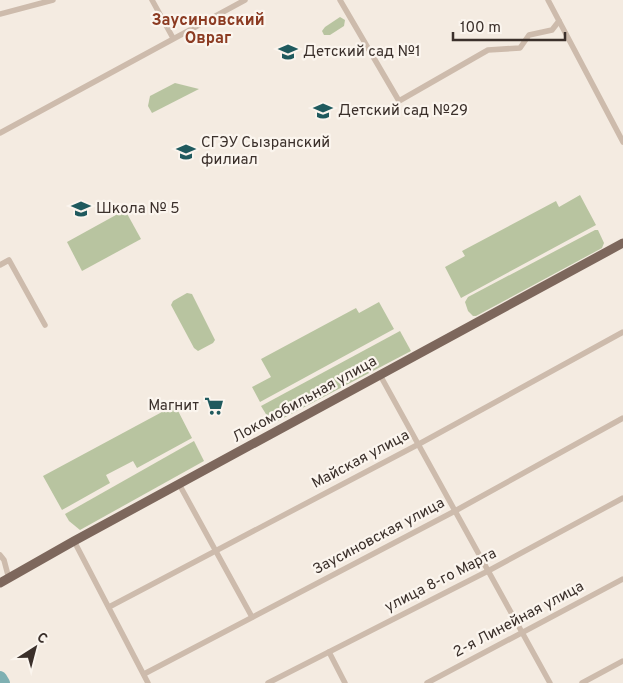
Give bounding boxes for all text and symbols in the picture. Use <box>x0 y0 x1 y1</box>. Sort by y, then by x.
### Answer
scale bar <box>453 10 566 42</box>
district label: Заусиновский Овраг <box>151 11 265 49</box>
text: 100 m <box>460 19 501 38</box>
school or university icon: Детский сад №1 <box>277 41 299 63</box>
place label: Детский сад №1 <box>303 43 421 62</box>
school or university icon: Детский сад №29 <box>312 100 334 122</box>
place label: Детский сад №29 <box>338 102 468 121</box>
place label: СГЭУ Сызранский филиал <box>201 134 330 170</box>
school or university icon: СГЭУ Сызранский филиал <box>175 141 197 163</box>
school or university icon: Школа № 5 <box>70 198 92 220</box>
place label: Школа № 5 <box>96 200 180 219</box>
street label: Локомобильная улица <box>229 352 381 448</box>
supermarket icon: Магнит <box>203 395 225 417</box>
place label: Магнит <box>148 397 199 416</box>
street label: Майская улица <box>309 426 413 494</box>
street label: Заусиновская улица <box>310 494 448 580</box>
street label: улица 8-го Марта <box>382 545 500 617</box>
street label: 2-я Линейная улица <box>450 578 588 662</box>
north arrow <box>10 623 60 673</box>
text: С <box>33 629 50 648</box>

